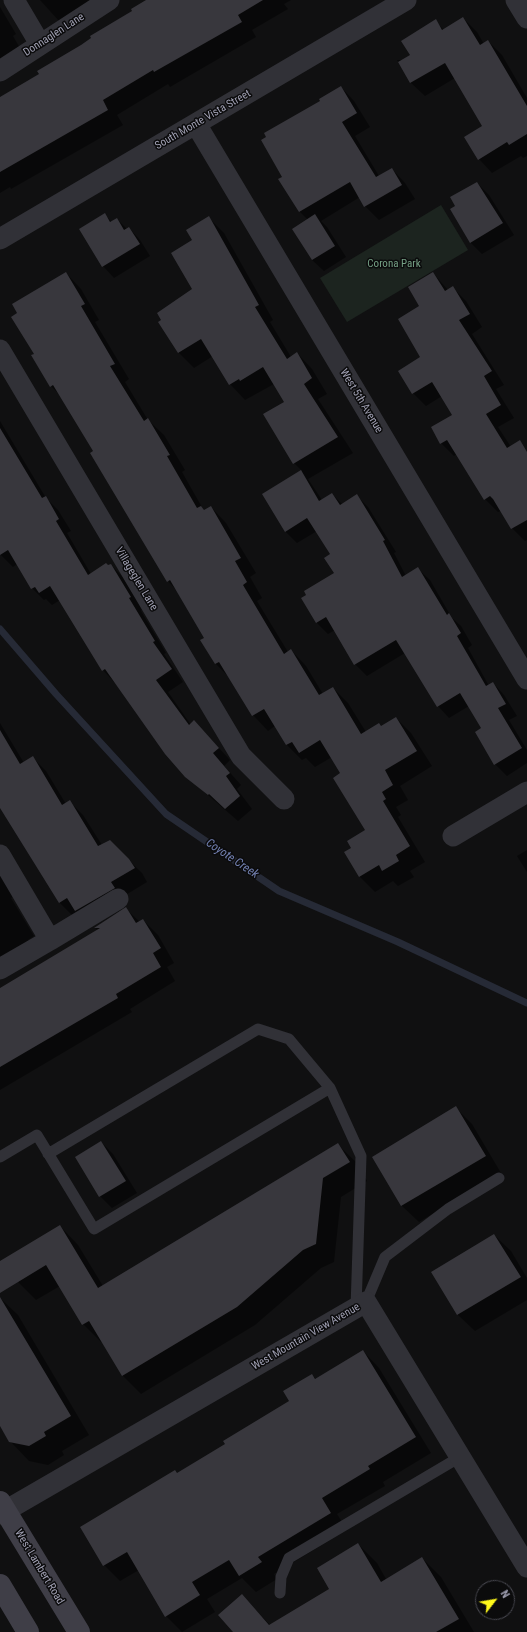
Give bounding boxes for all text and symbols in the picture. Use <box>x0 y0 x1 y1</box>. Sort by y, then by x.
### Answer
street label: Donnaglen Lane <box>21 10 87 60</box>
street label: South Monte Vista Street <box>153 87 253 153</box>
park label: Corona Park <box>367 257 421 271</box>
street label: West 5th Avenue <box>337 367 385 435</box>
street label: Villageglen Lane <box>112 545 160 613</box>
water label: Coyote Creek <box>203 836 261 882</box>
street label: West Mountain View Avenue <box>250 1301 362 1373</box>
street label: West Lambert Road <box>11 1527 67 1607</box>
north arrow <box>475 1580 515 1620</box>
text: N <box>498 1588 512 1600</box>

